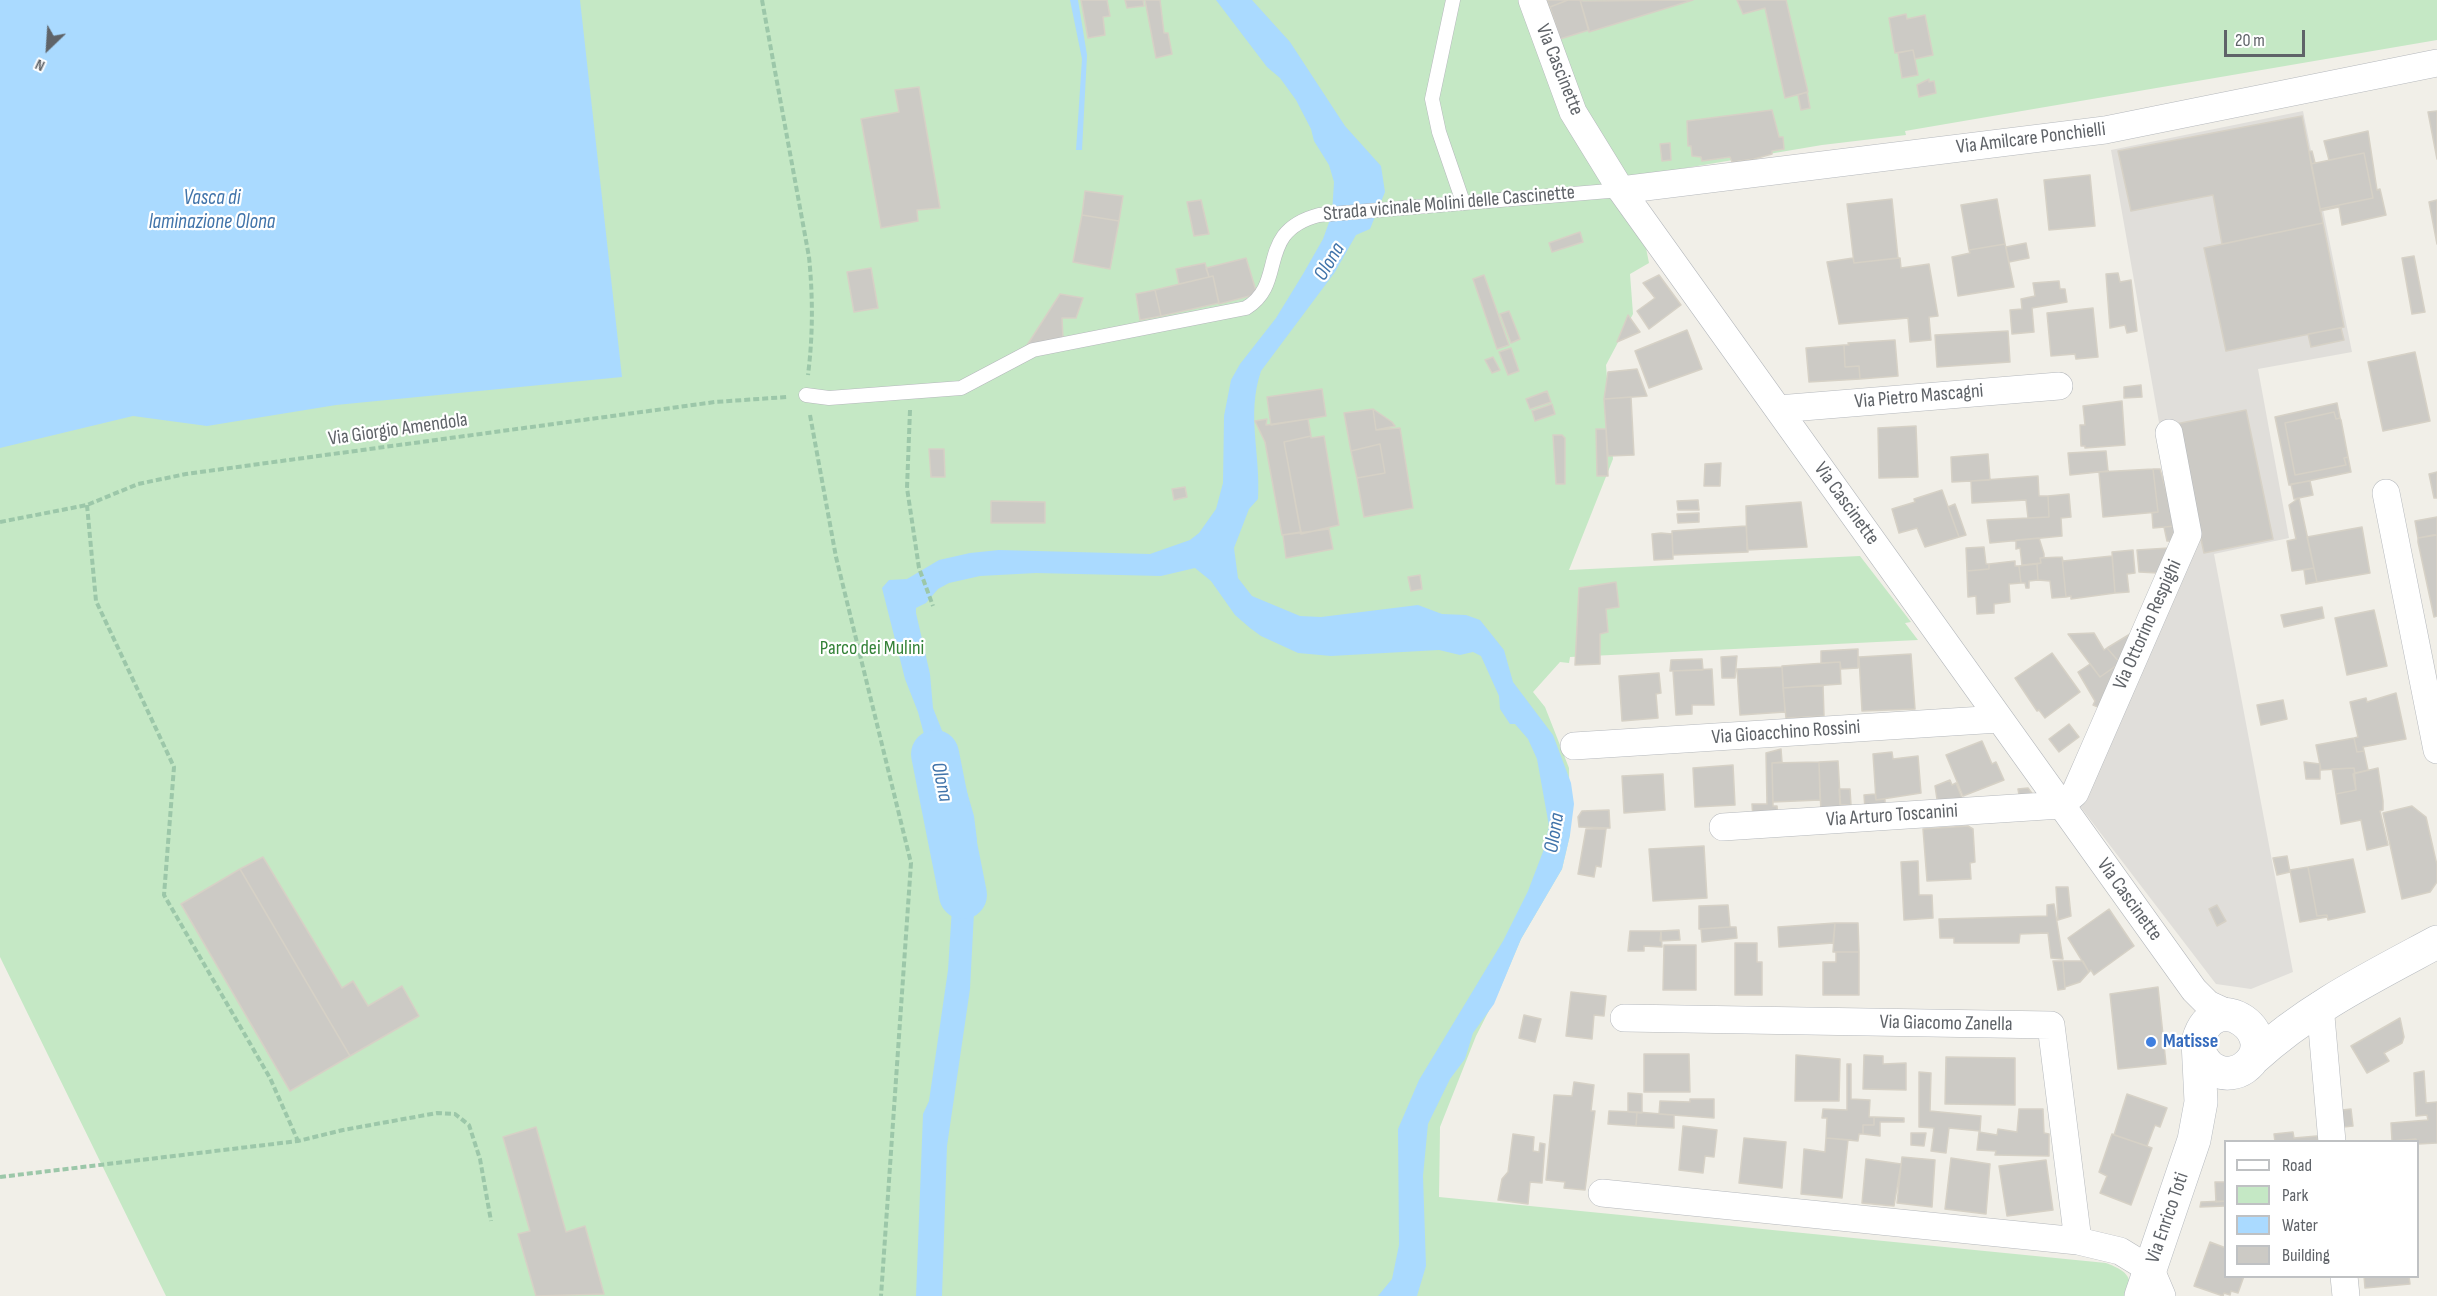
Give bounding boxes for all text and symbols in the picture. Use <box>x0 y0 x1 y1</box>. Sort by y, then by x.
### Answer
north arrow <box>18 18 78 78</box>
scale bar <box>2227 18 2308 56</box>
street label: Via Cascinette <box>1530 21 1588 119</box>
text: 20 m <box>2235 30 2265 51</box>
text: N <box>32 54 48 75</box>
street label: Via Amilcare Ponchielli <box>1955 118 2107 160</box>
street label: Strada vicinale Molini delle Cascinette <box>1322 181 1576 227</box>
water label: Vasca di laminazione Olona <box>149 186 275 236</box>
water label: Olona <box>1309 238 1351 286</box>
street label: Via Pietro Mascagni <box>1854 379 1984 415</box>
street label: Via Giorgio Amendola <box>327 408 469 452</box>
street label: Via Cascinette <box>1808 458 1884 550</box>
street label: Via Ottorino Respighi <box>2109 556 2187 694</box>
park label: Parco dei Mulini <box>820 637 924 661</box>
street label: Via Gioacchino Rossini <box>1711 716 1861 750</box>
water label: Olona <box>925 760 957 804</box>
street label: Via Arturo Toscanini <box>1825 799 1959 833</box>
water label: Olona <box>1539 811 1571 855</box>
street label: Via Cascinette <box>2091 854 2167 946</box>
street label: Via Giacomo Zanella <box>1879 1011 2013 1037</box>
place label: Matisse <box>2163 1030 2218 1054</box>
marker: Matisse <box>2144 1035 2158 1049</box>
legend <box>2224 1140 2419 1278</box>
text: Road <box>2282 1155 2312 1176</box>
street label: Via Enrico Toti <box>2141 1170 2195 1266</box>
text: Park <box>2282 1185 2308 1206</box>
text: Water <box>2282 1215 2318 1236</box>
text: Building <box>2282 1245 2330 1266</box>

